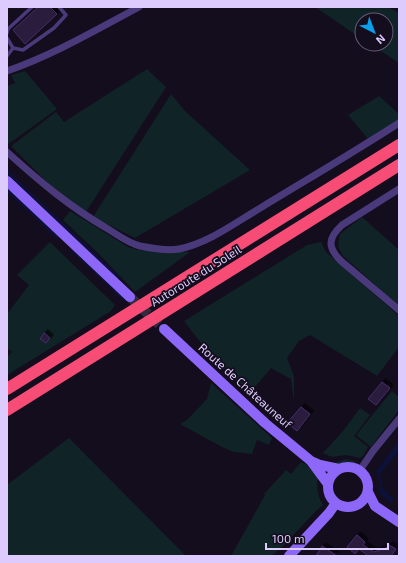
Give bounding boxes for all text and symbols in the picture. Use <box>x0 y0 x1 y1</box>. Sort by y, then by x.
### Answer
north arrow <box>354 12 394 52</box>
text: N <box>374 32 388 47</box>
street label: Autoroute du Soleil <box>148 241 244 309</box>
street label: Route de Châteauneuf <box>196 340 295 431</box>
scale bar <box>266 525 388 551</box>
text: 100 m <box>272 531 304 545</box>

